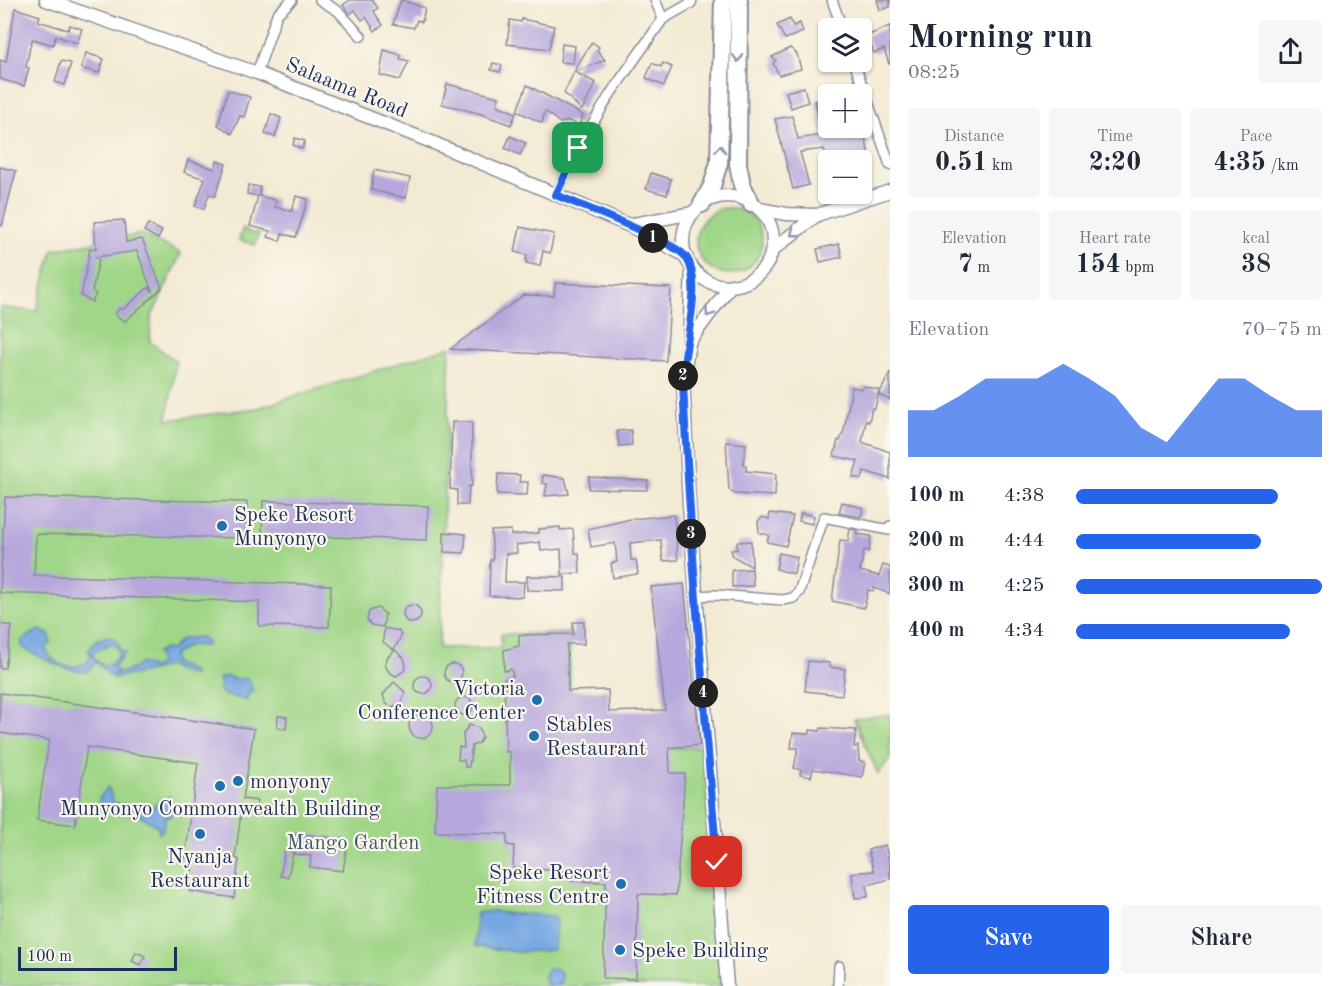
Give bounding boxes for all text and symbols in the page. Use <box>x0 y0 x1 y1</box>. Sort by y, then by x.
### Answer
map controls <box>818 18 872 204</box>
button: layers <box>818 18 872 72</box>
button: share <box>1259 20 1322 83</box>
text: Morning run <box>908 22 1093 55</box>
street label: Salaama Road <box>282 54 410 122</box>
one-way arrow <box>732 54 744 63</box>
text: 08:25 <box>908 63 960 83</box>
button: + <box>818 84 872 138</box>
pin <box>552 122 603 173</box>
text: Distance <box>944 129 1004 145</box>
text: Time <box>1097 129 1133 145</box>
text: Pace <box>1240 129 1272 145</box>
icon: arrive <box>561 131 594 164</box>
one-way arrow <box>714 145 727 154</box>
button: − <box>818 150 872 204</box>
text: 0.51 <box>935 150 988 176</box>
text: 2:20 <box>1089 150 1141 176</box>
text: 4:35 <box>1213 150 1266 176</box>
text: km <box>988 158 1013 174</box>
text: /km <box>1266 158 1299 174</box>
pin: 1 <box>638 223 668 253</box>
one-way arrow <box>790 225 801 236</box>
text: 1 <box>648 230 658 246</box>
text: Elevation <box>941 231 1007 247</box>
text: Heart rate <box>1079 231 1151 247</box>
text: kcal <box>1242 231 1270 247</box>
text: 7 <box>958 252 973 278</box>
text: 154 <box>1076 252 1121 278</box>
text: 38 <box>1241 252 1271 278</box>
text: m <box>973 260 990 276</box>
text: bpm <box>1121 260 1154 276</box>
one-way arrow <box>705 307 716 318</box>
text: Elevation <box>908 320 989 340</box>
text: 70–75 m <box>1242 320 1322 340</box>
pin: 2 <box>668 361 698 391</box>
text: 2 <box>678 368 688 384</box>
text: 100 m <box>908 486 964 506</box>
text: 4:38 <box>1004 486 1044 506</box>
place label: Speke Resort Munyonyo <box>234 505 354 550</box>
marker: Speke Resort Munyonyo <box>215 519 229 533</box>
pin: 3 <box>676 519 706 549</box>
text: 3 <box>686 526 696 542</box>
text: 200 m <box>908 531 964 551</box>
text: 4:44 <box>1004 531 1044 551</box>
text: 300 m <box>908 576 964 596</box>
text: 4:25 <box>1004 576 1044 596</box>
text: 400 m <box>908 621 964 641</box>
text: 4:34 <box>1004 621 1044 641</box>
pin: 4 <box>688 678 718 708</box>
place label: Victoria Conference Center <box>358 679 525 724</box>
text: 4 <box>698 685 708 701</box>
marker: Victoria Conference Center <box>530 693 544 707</box>
place label: Stables Restaurant <box>546 715 646 760</box>
marker: Stables Restaurant <box>527 729 541 743</box>
place label: monyony <box>250 772 331 793</box>
marker: monyony <box>231 774 245 788</box>
marker: Munyonyo Commonwealth Building <box>213 779 227 793</box>
place label: Munyonyo Commonwealth Building <box>60 799 381 820</box>
marker: Nyanja Restaurant <box>193 827 207 841</box>
park label: Mango Garden <box>286 833 420 854</box>
pin <box>691 836 742 887</box>
icon: check <box>700 845 733 878</box>
place label: Nyanja Restaurant <box>150 847 250 892</box>
place label: Speke Resort Fitness Centre <box>476 863 609 908</box>
marker: Speke Resort Fitness Centre <box>614 877 628 891</box>
button: Save <box>908 905 1109 974</box>
button: Share <box>1121 905 1322 974</box>
place label: Speke Building <box>632 941 769 962</box>
marker: Speke Building <box>613 943 627 957</box>
scale bar <box>18 944 177 972</box>
text: 100 m <box>27 949 72 965</box>

